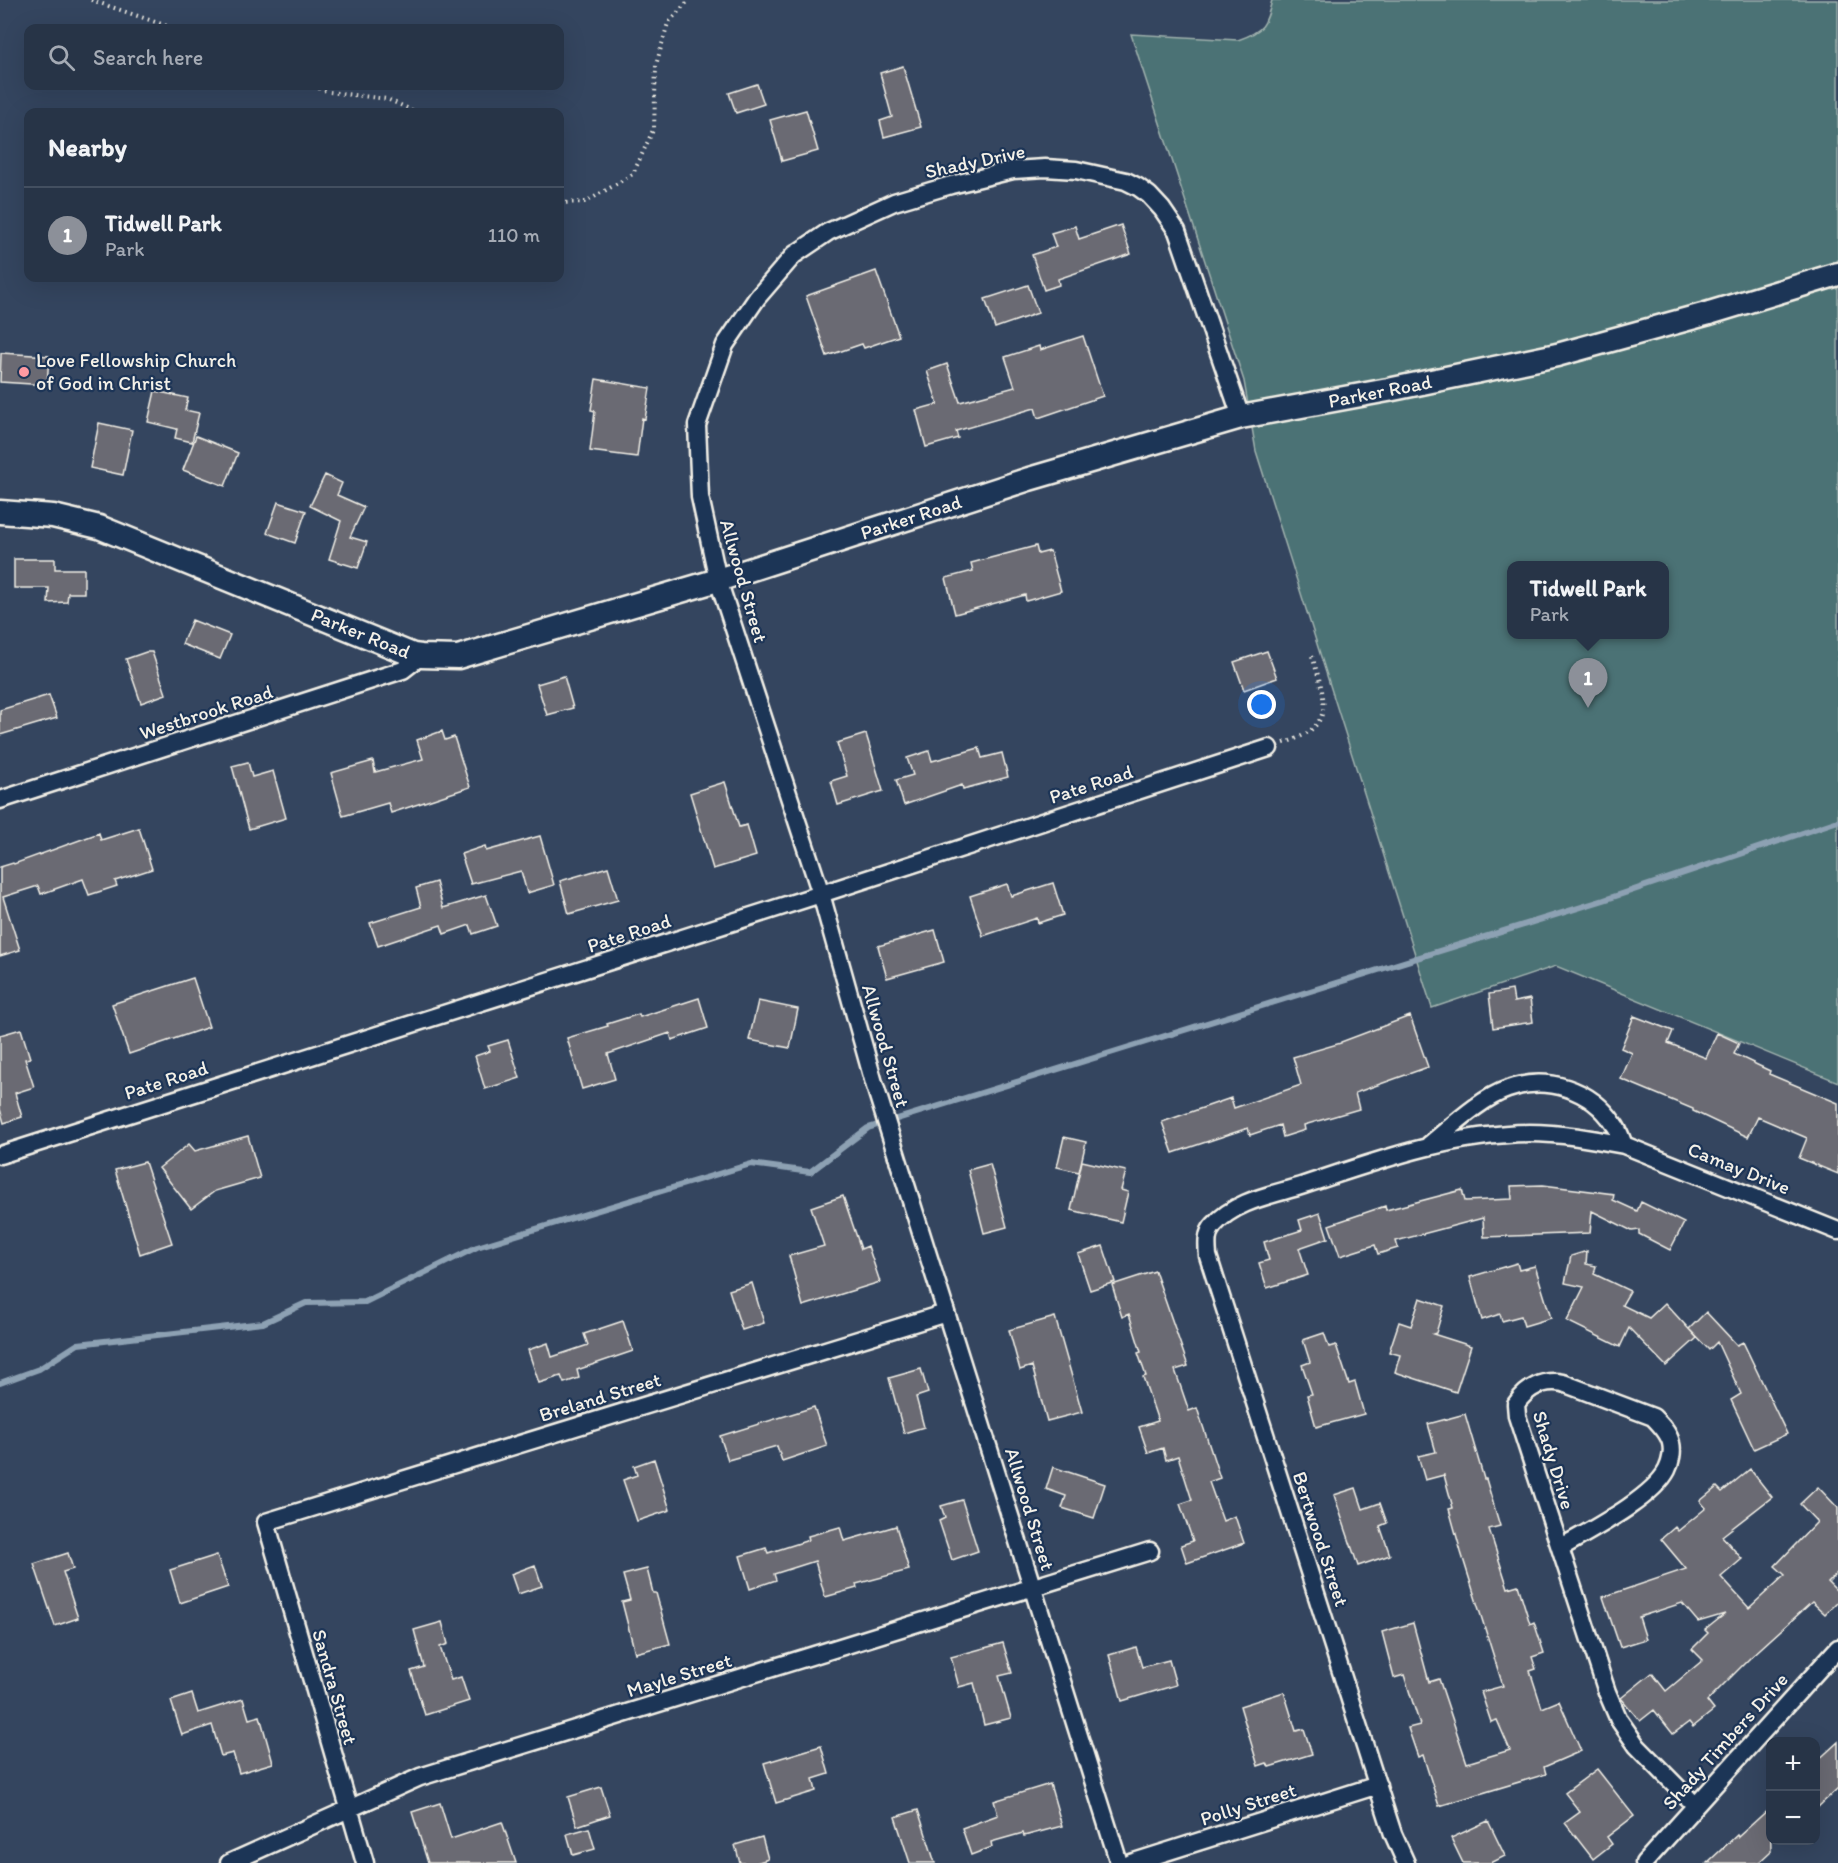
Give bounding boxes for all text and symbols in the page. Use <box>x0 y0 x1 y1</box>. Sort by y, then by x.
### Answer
search box <box>24 24 564 90</box>
icon: search <box>45 41 78 74</box>
text: Search here <box>93 44 203 71</box>
text: Nearby <box>48 131 127 163</box>
street label: Shady Drive <box>923 139 1027 183</box>
text: Tidwell Park <box>105 210 222 237</box>
text: 1 <box>63 223 72 247</box>
text: 110 m <box>488 223 540 247</box>
text: Park <box>105 237 144 261</box>
place label: Love Fellowship Church of God in Christ <box>36 348 236 395</box>
marker: Love Fellowship Church of God in Christ <box>17 365 31 379</box>
street label: Parker Road <box>1326 369 1434 413</box>
street label: Parker Road <box>857 489 965 545</box>
street label: Allwood Street <box>715 517 773 645</box>
popup <box>1507 561 1669 639</box>
text: Tidwell Park <box>1530 575 1646 602</box>
street label: Parker Road <box>308 602 414 664</box>
text: Park <box>1530 602 1569 626</box>
pin: 1 <box>1568 658 1608 708</box>
street label: Westbrook Road <box>136 679 276 745</box>
your location <box>1247 690 1276 719</box>
street label: Pate Road <box>1046 759 1136 809</box>
street label: Pate Road <box>584 908 674 958</box>
street label: Allwood Street <box>857 982 915 1110</box>
street label: Pate Road <box>121 1055 211 1105</box>
street label: Camay Drive <box>1684 1137 1794 1199</box>
street label: Breland Street <box>536 1367 664 1427</box>
street label: Shady Drive <box>1528 1408 1580 1512</box>
street label: Allwood Street <box>1000 1445 1060 1573</box>
street label: Bertwood Street <box>1288 1468 1354 1610</box>
street label: Sandra Street <box>307 1627 363 1747</box>
street label: Mayle Street <box>624 1648 735 1702</box>
street label: Shady Timbers Drive <box>1657 1667 1793 1815</box>
map controls <box>1766 1737 1820 1845</box>
button: + <box>1766 1737 1820 1791</box>
street label: Polly Street <box>1197 1777 1299 1831</box>
button: − <box>1766 1791 1820 1845</box>

